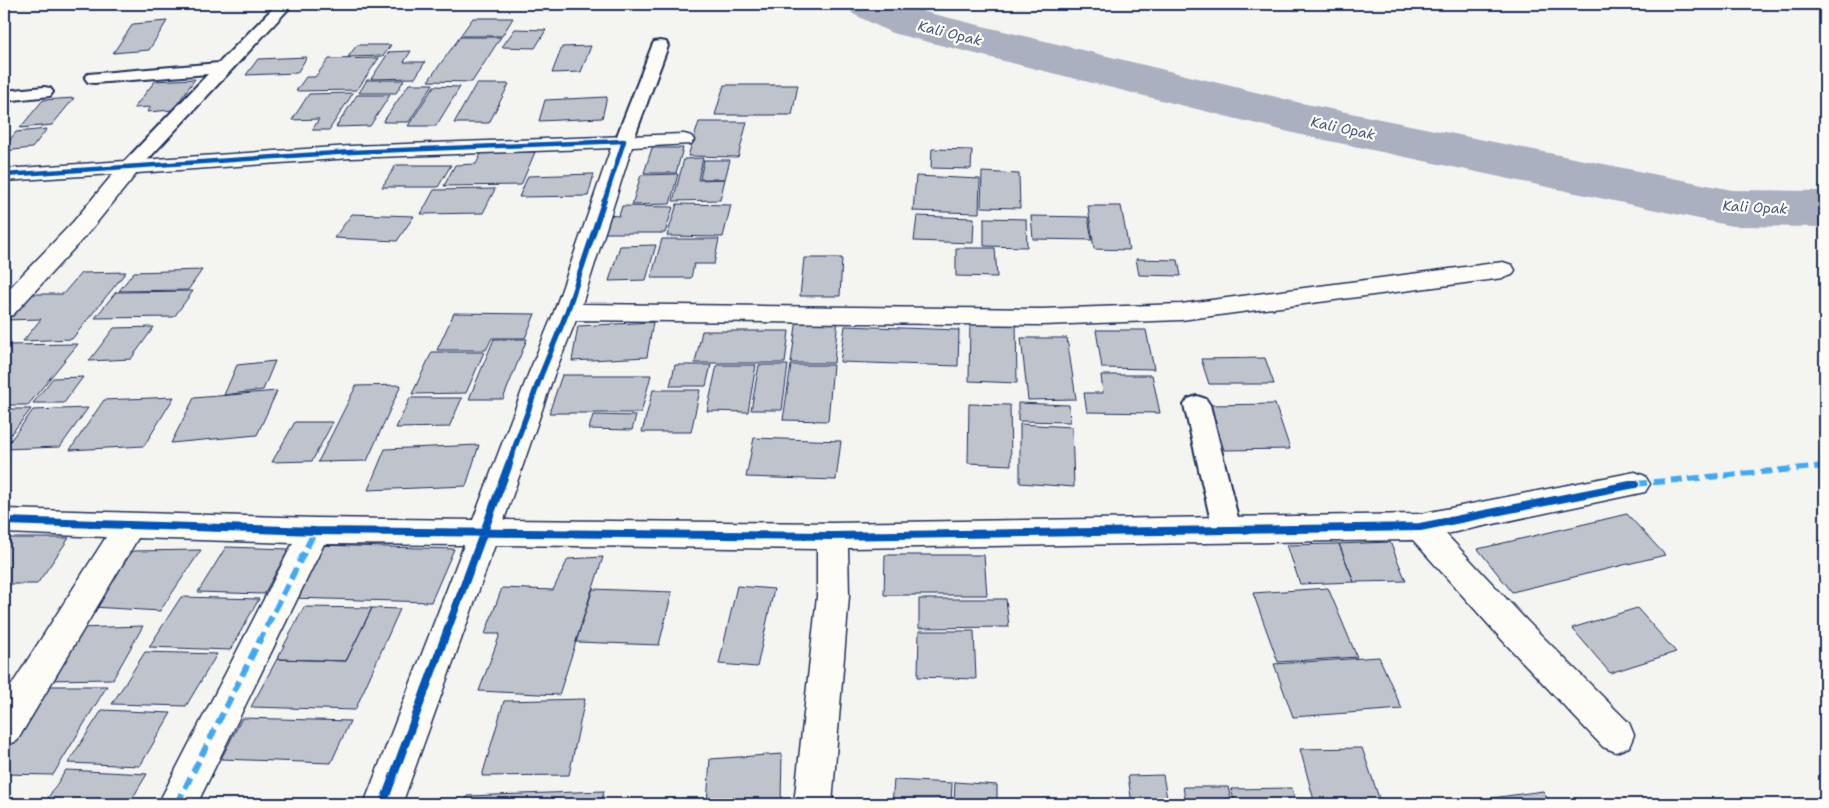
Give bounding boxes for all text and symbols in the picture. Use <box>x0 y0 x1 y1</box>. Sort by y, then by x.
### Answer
water label: Kali Opak <box>916 16 984 50</box>
water label: Kali Opak <box>1309 112 1377 144</box>
water label: Kali Opak <box>1722 196 1788 218</box>

